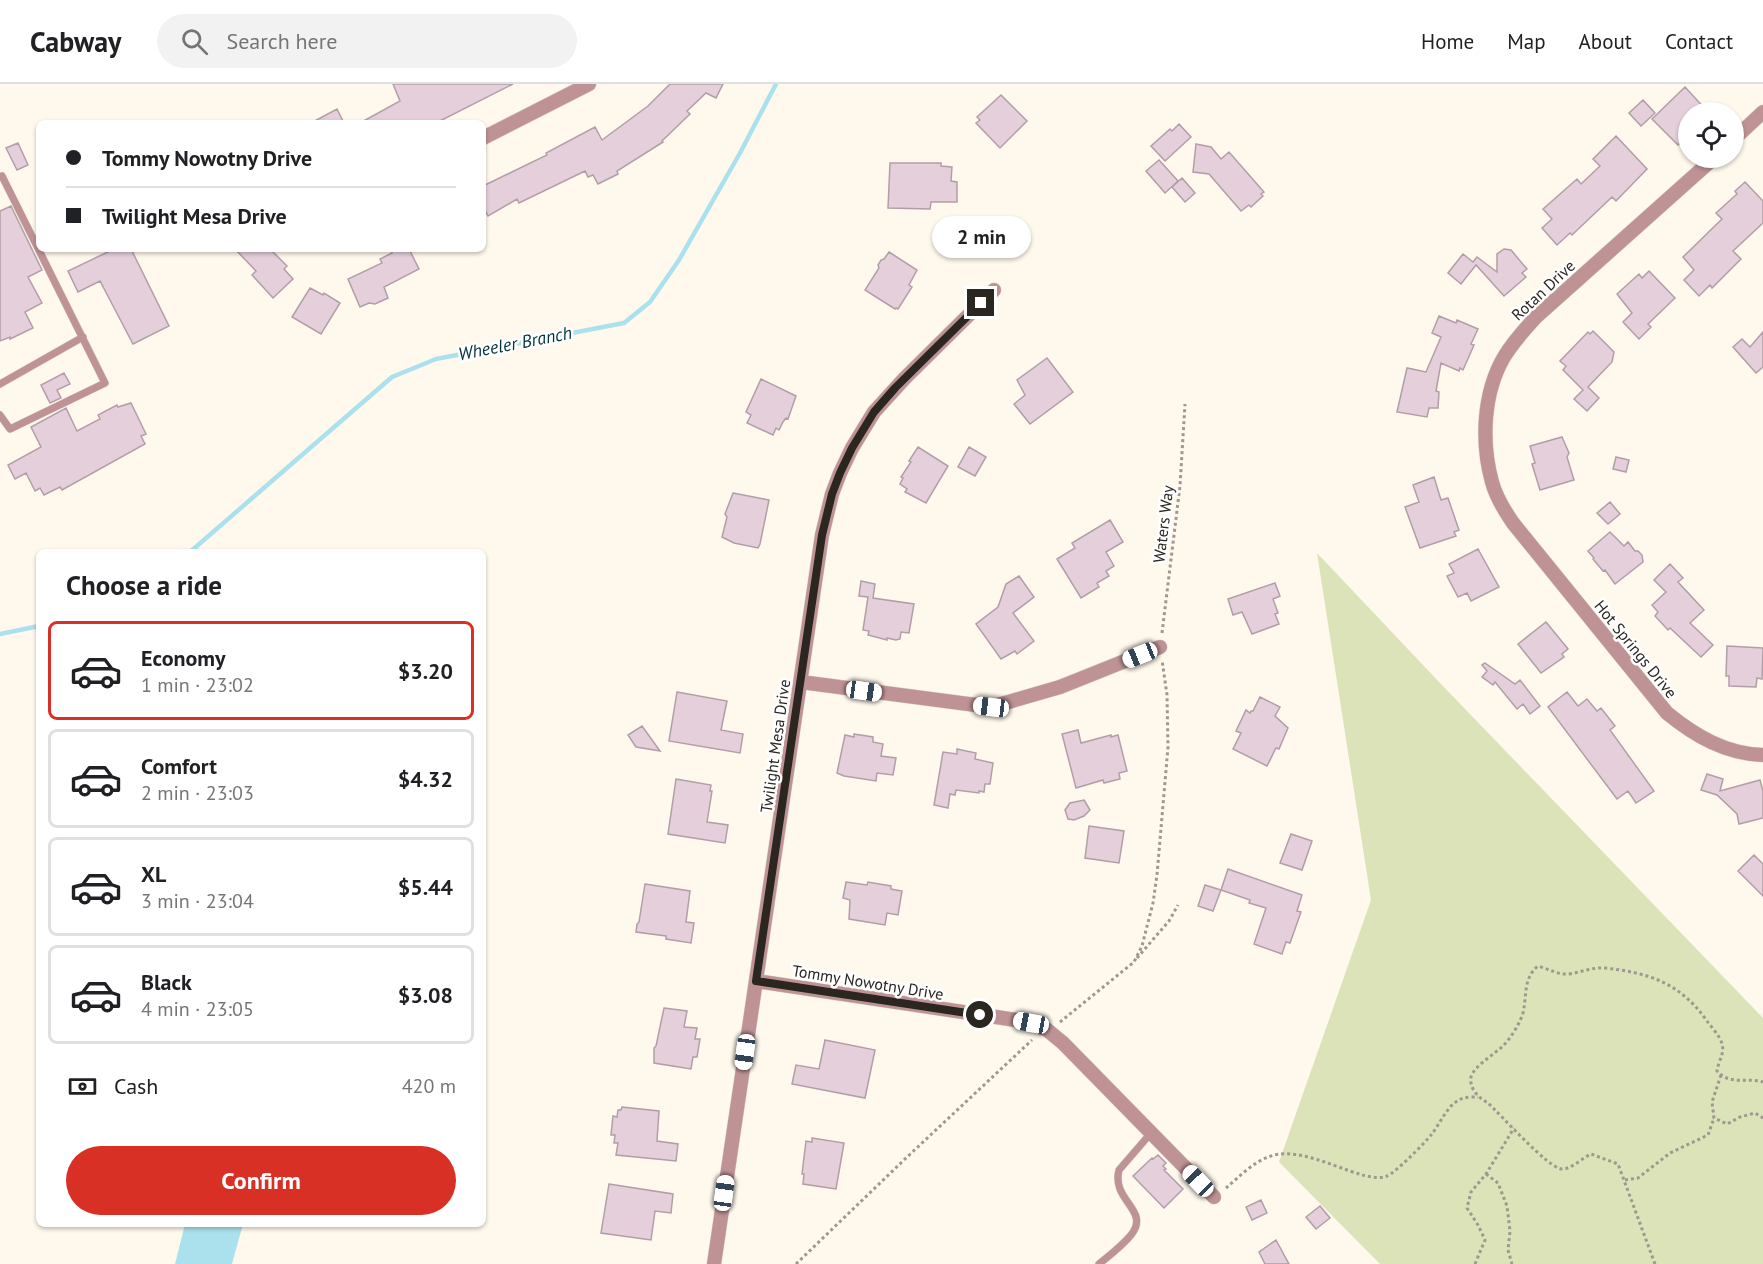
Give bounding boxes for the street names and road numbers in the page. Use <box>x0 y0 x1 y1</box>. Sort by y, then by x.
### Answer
street label: Rotan Drive <box>1507 256 1579 324</box>
street label: Waters Way <box>1148 484 1178 564</box>
street label: Hot Springs Drive <box>1590 596 1682 702</box>
street label: Twilight Mesa Drive <box>756 678 794 814</box>
street label: Tommy Nowotny Drive <box>791 960 945 1004</box>

